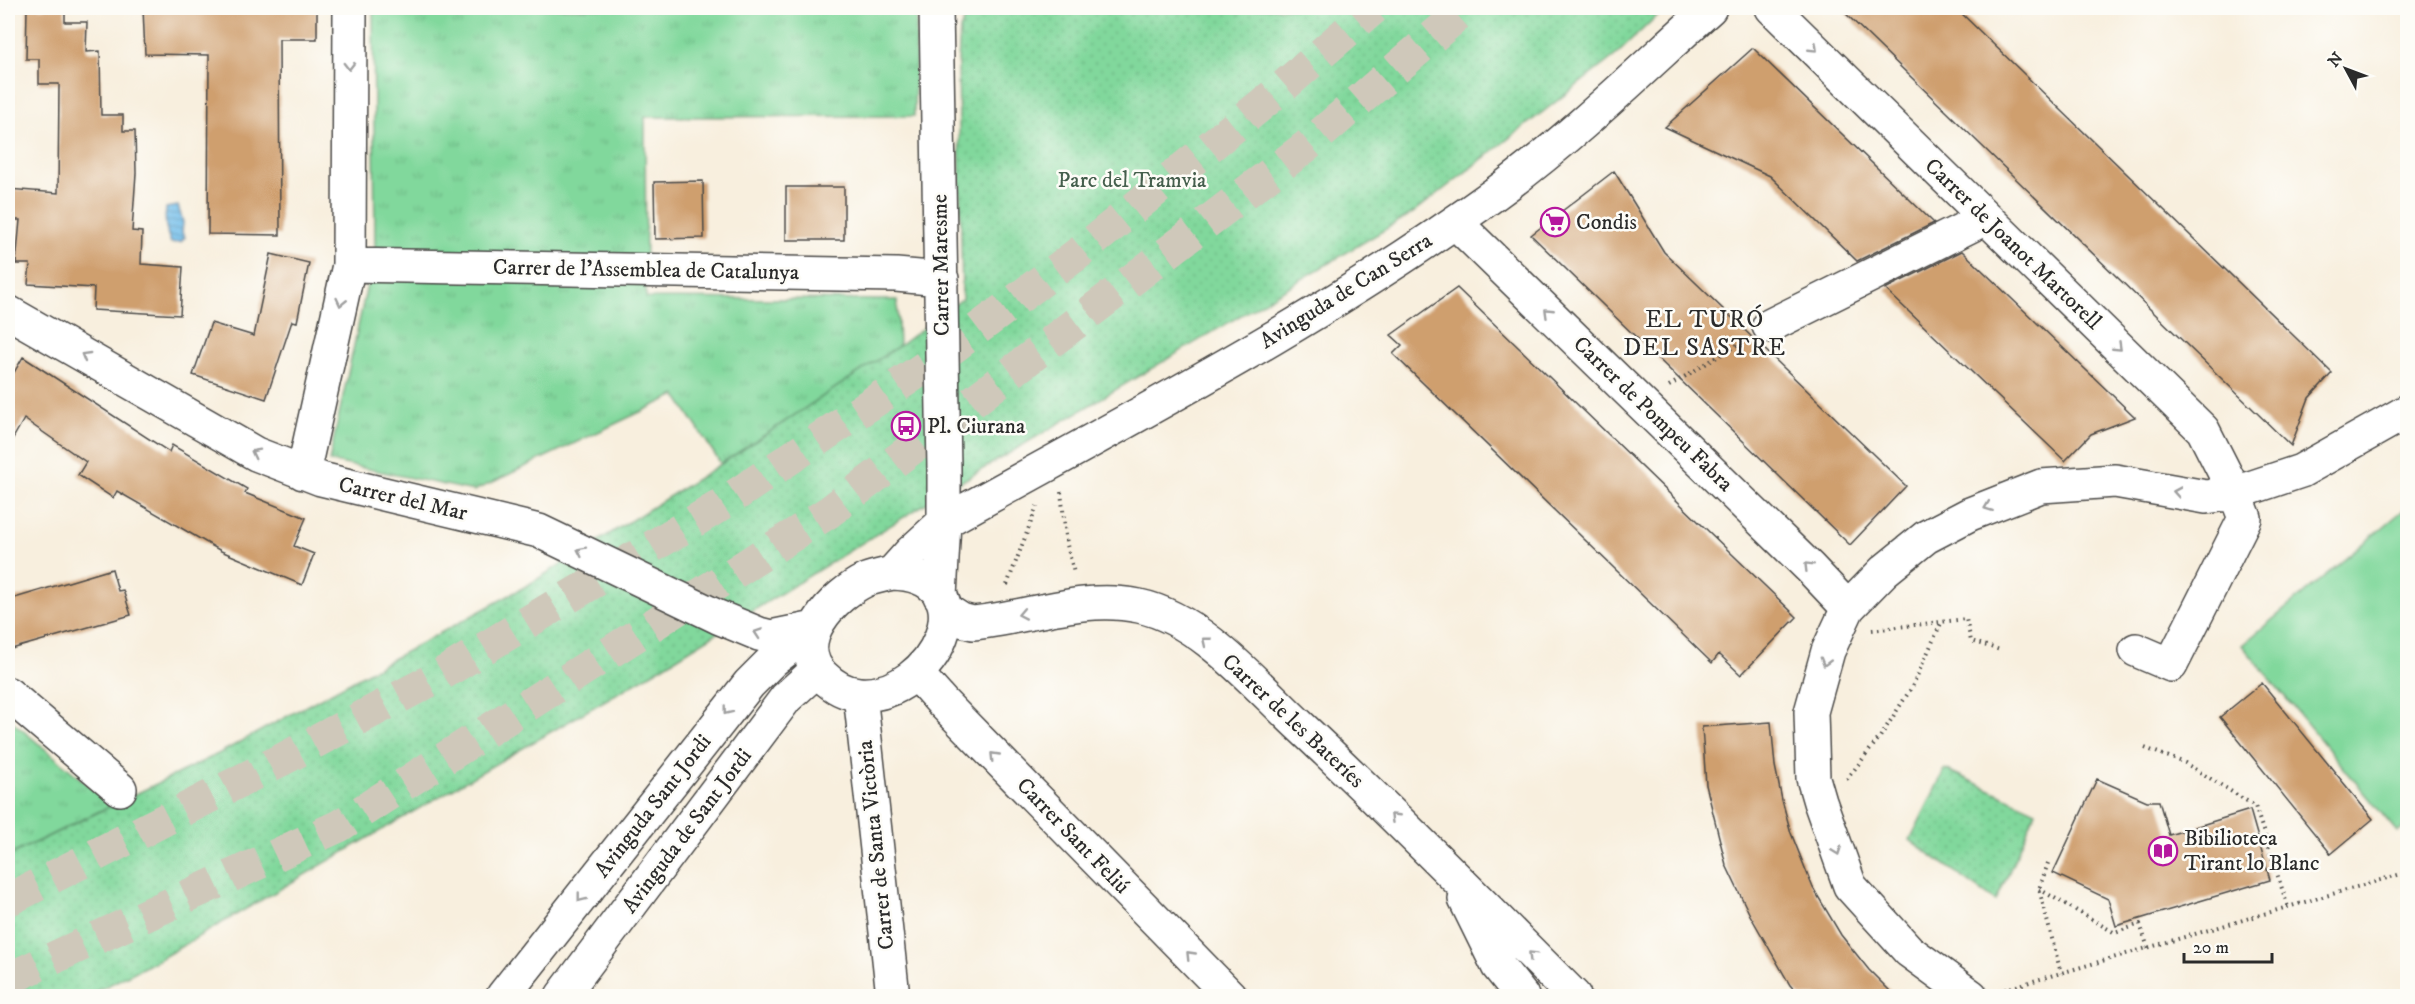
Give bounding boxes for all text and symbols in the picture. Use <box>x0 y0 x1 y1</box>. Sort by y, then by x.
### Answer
north arrow <box>2316 39 2376 99</box>
one-way arrow <box>1806 41 1817 52</box>
text: N <box>2324 48 2347 71</box>
one-way arrow <box>343 61 355 70</box>
street label: Carrer de Joanot Martorell <box>1919 153 2107 336</box>
park label: Parc del Tramvia <box>1058 167 1207 194</box>
street label: Carrer Maresme <box>926 194 956 336</box>
supermarket icon: Condis <box>1539 206 1571 238</box>
place label: Condis <box>1576 209 1637 236</box>
street label: Avinguda de Can Serra <box>1255 227 1438 355</box>
street label: Carrer de l'Assemblea de Catalunya <box>493 254 800 286</box>
one-way arrow <box>335 297 348 307</box>
district label: EL TURÓ DEL SASTRE <box>1623 304 1787 363</box>
one-way arrow <box>1545 309 1556 320</box>
street label: Carrer de Pompeu Fabra <box>1567 331 1739 498</box>
one-way arrow <box>2110 339 2121 350</box>
one-way arrow <box>81 352 91 363</box>
bus stop icon: Pl. Ciurana <box>890 410 922 442</box>
place label: Pl. Ciurana <box>927 413 1026 440</box>
one-way arrow <box>250 448 261 460</box>
street label: Carrer del Mar <box>336 471 471 527</box>
one-way arrow <box>2173 486 2183 499</box>
one-way arrow <box>1983 500 1994 512</box>
one-way arrow <box>576 546 587 558</box>
one-way arrow <box>1804 562 1815 572</box>
one-way arrow <box>1017 607 1027 620</box>
one-way arrow <box>753 627 764 640</box>
one-way arrow <box>1202 637 1213 648</box>
street label: Carrer de les Bateríes <box>1216 648 1370 794</box>
one-way arrow <box>1820 656 1832 667</box>
one-way arrow <box>723 704 734 715</box>
street label: Avinguda Sant Jordi <box>589 729 717 883</box>
street label: Carrer de Santa Victòria <box>852 738 900 951</box>
street label: Avinguda de Sant Jordi <box>616 743 758 919</box>
one-way arrow <box>991 752 1002 763</box>
street label: Carrer Sant Feliú <box>1011 772 1135 900</box>
one-way arrow <box>1391 813 1401 824</box>
place label: Bibilioteca Tirant lo Blanc <box>2184 825 2320 877</box>
library icon: Bibilioteca Tirant lo Blanc <box>2147 835 2179 867</box>
one-way arrow <box>1830 845 1842 856</box>
one-way arrow <box>577 891 588 902</box>
scale bar <box>2184 926 2272 964</box>
text: 20 m <box>2193 937 2229 959</box>
one-way arrow <box>1186 951 1197 962</box>
one-way arrow <box>1529 951 1540 962</box>

